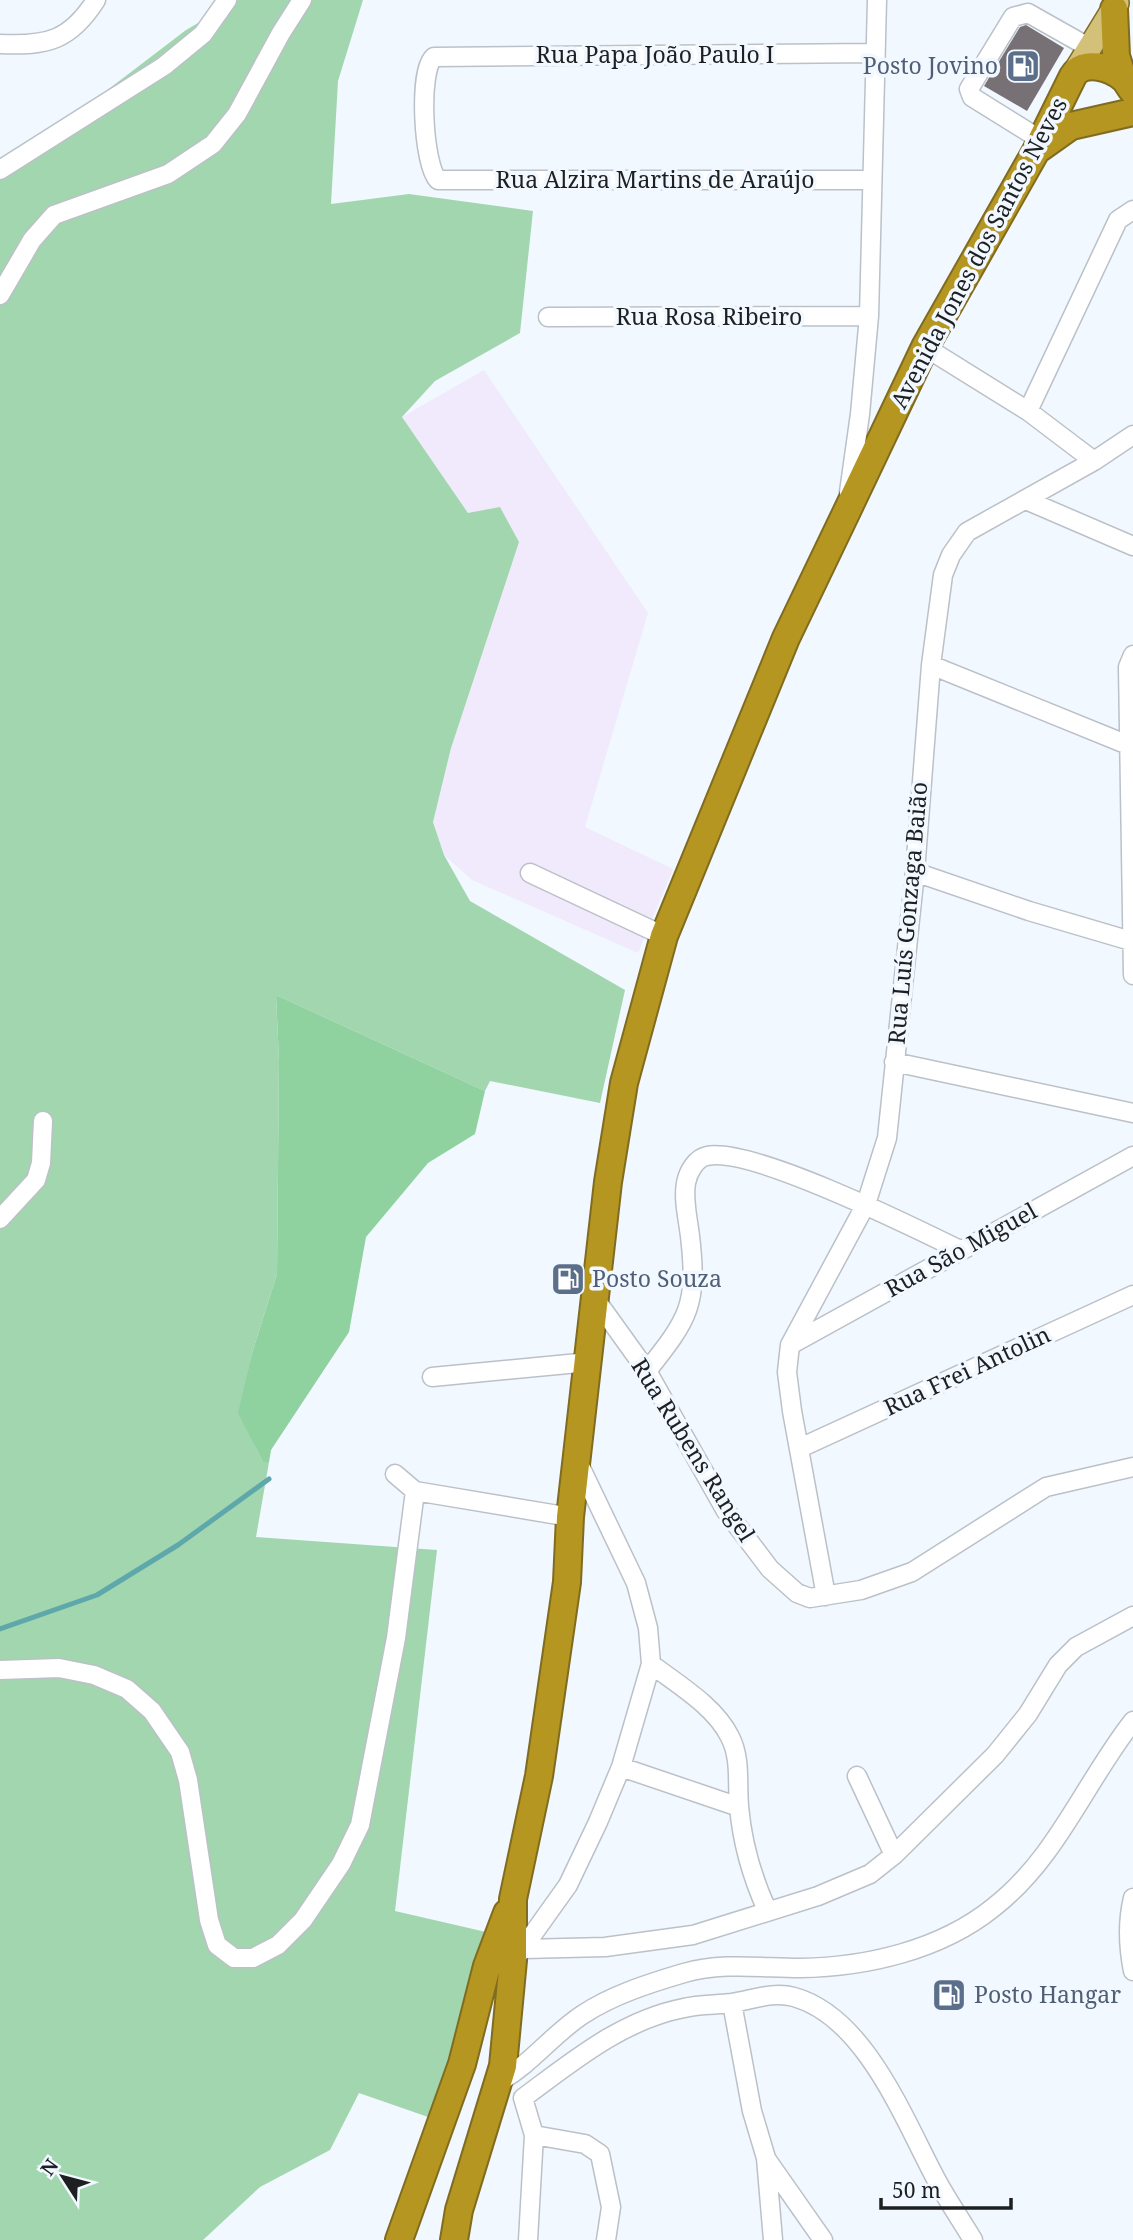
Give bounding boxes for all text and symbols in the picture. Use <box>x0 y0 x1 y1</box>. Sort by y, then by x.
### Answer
street label: Rua Papa João Paulo I <box>536 38 774 70</box>
fuel station icon: Posto Jovino <box>1004 47 1042 85</box>
place label: Posto Jovino <box>863 49 998 81</box>
street label: Avenida Jones dos Santos Neves <box>882 91 1074 414</box>
street label: Rua Alzira Martins de Araújo <box>495 163 815 195</box>
street label: Rua Rosa Ribeiro <box>616 300 802 332</box>
street label: Rua Luís Gonzaga Baião <box>880 780 934 1045</box>
street label: Rua São Miguel <box>879 1194 1042 1304</box>
fuel station icon: Posto Souza <box>549 1260 587 1298</box>
place label: Posto Souza <box>592 1262 722 1294</box>
street label: Rua Frei Antolin <box>878 1317 1055 1423</box>
street label: Rua Rubens Rangel <box>624 1352 763 1547</box>
fuel station icon: Posto Hangar <box>930 1976 968 2014</box>
place label: Posto Hangar <box>974 1978 1121 2010</box>
north arrow <box>28 2142 98 2212</box>
text: N <box>34 2153 64 2181</box>
scale bar <box>881 2166 1010 2210</box>
text: 50 m <box>892 2176 941 2204</box>

